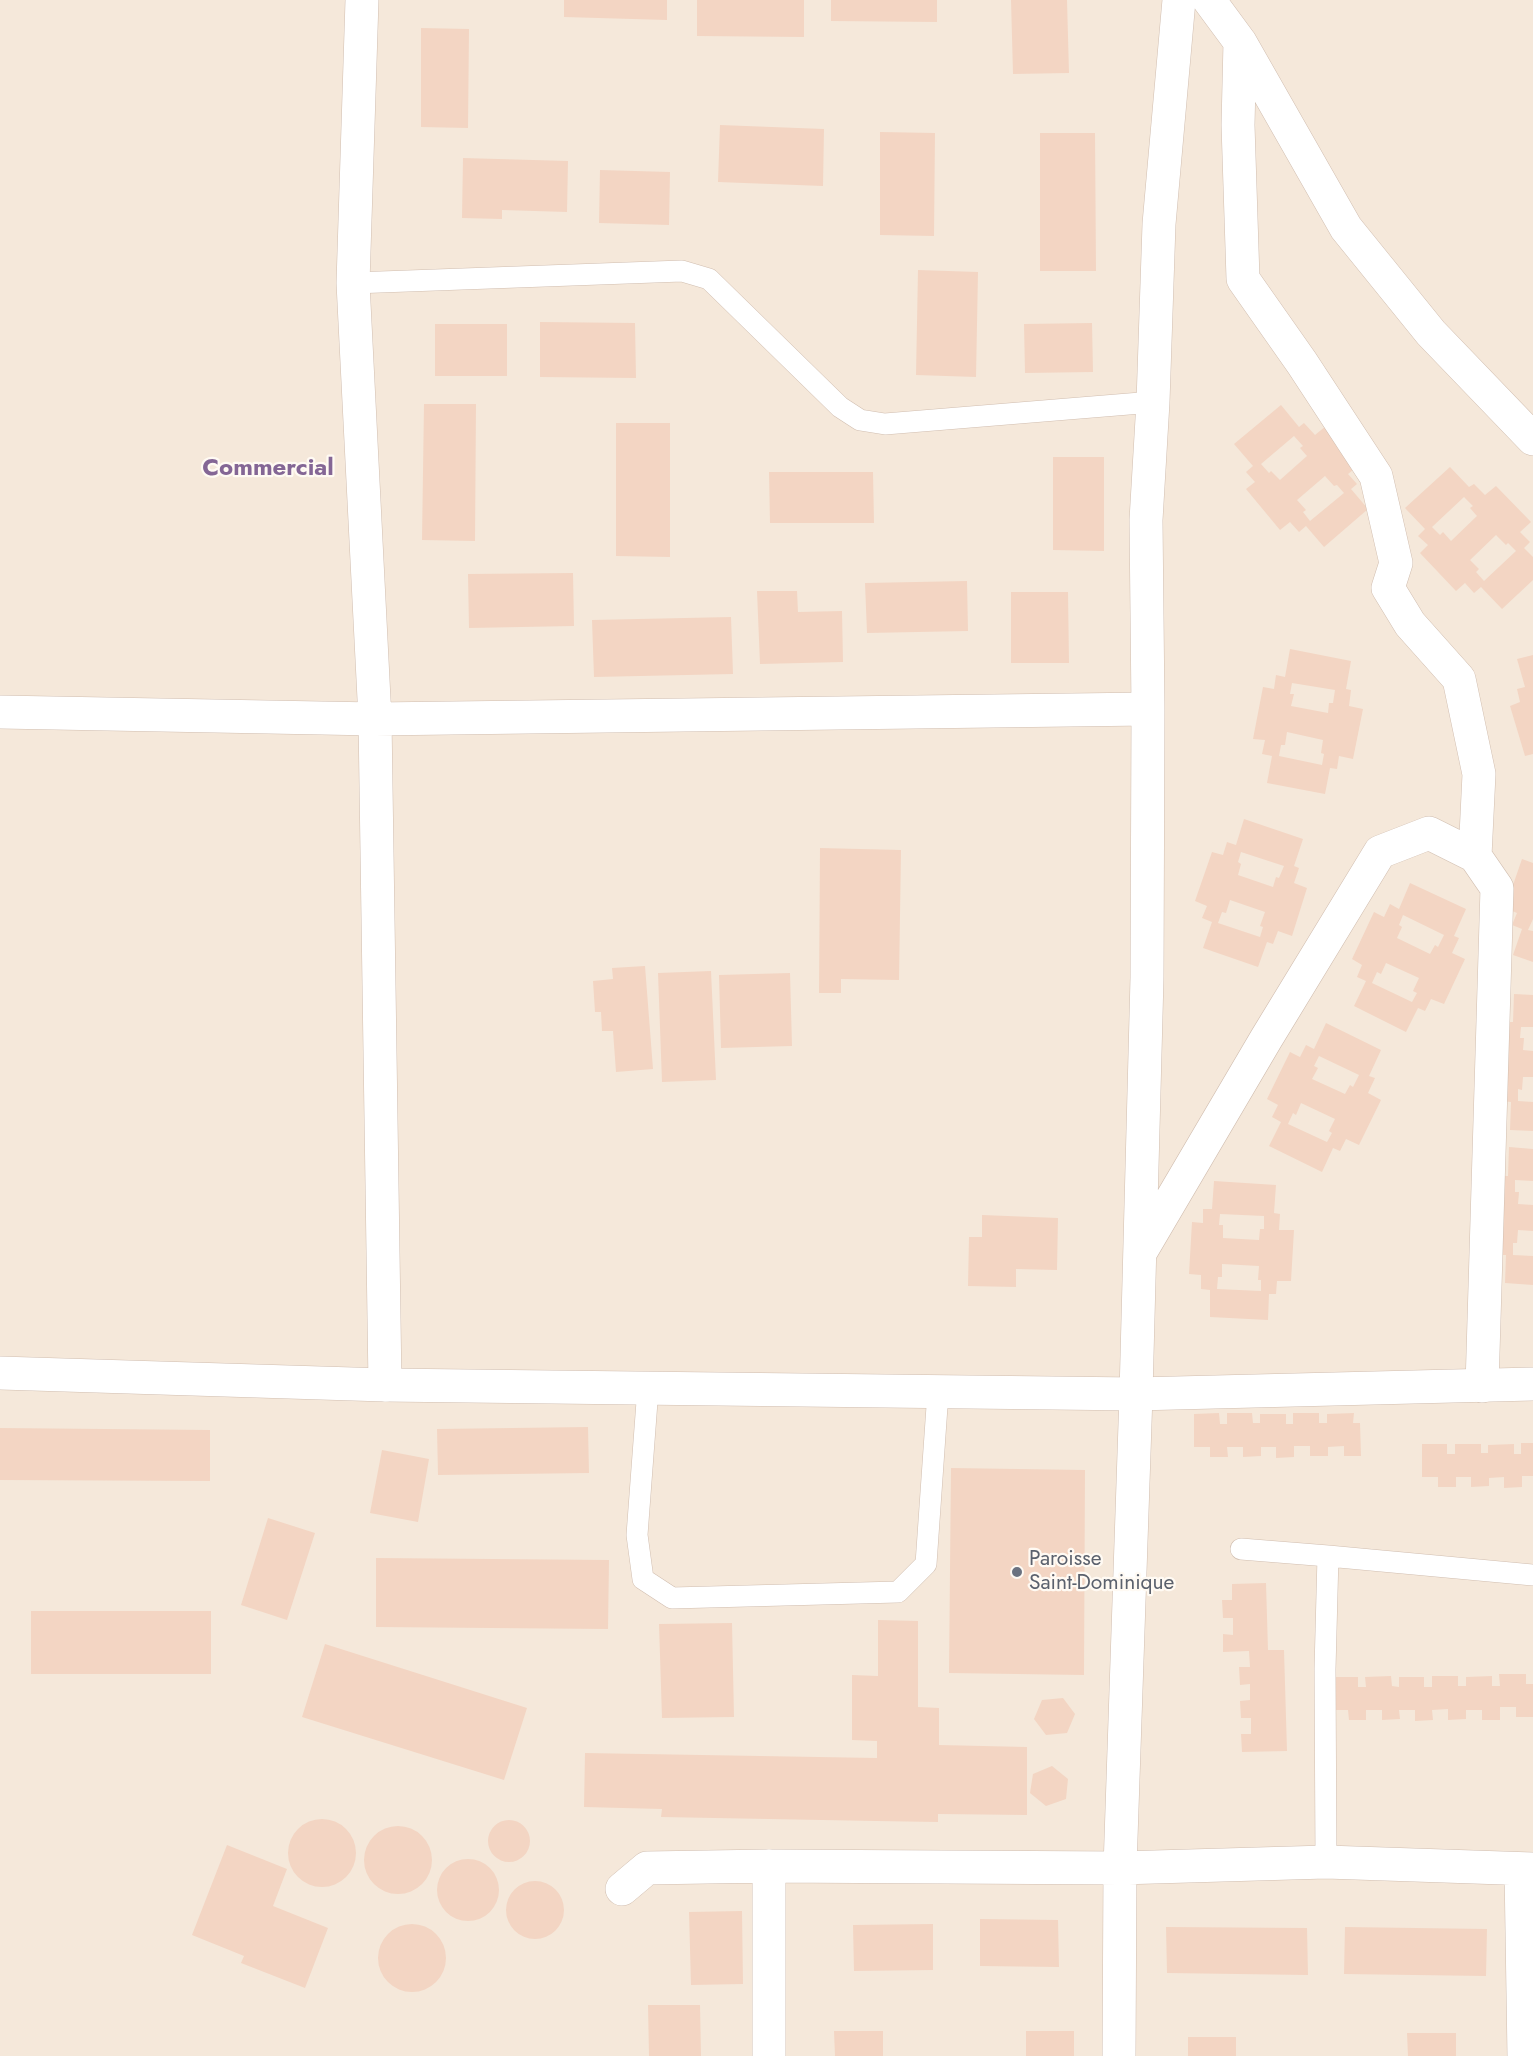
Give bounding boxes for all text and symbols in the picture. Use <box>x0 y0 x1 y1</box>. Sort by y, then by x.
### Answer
district label: Commercial <box>202 455 334 483</box>
place label: Paroisse Saint-Dominique <box>1029 1547 1174 1597</box>
marker: Paroisse Saint-Dominique <box>1010 1565 1024 1579</box>

